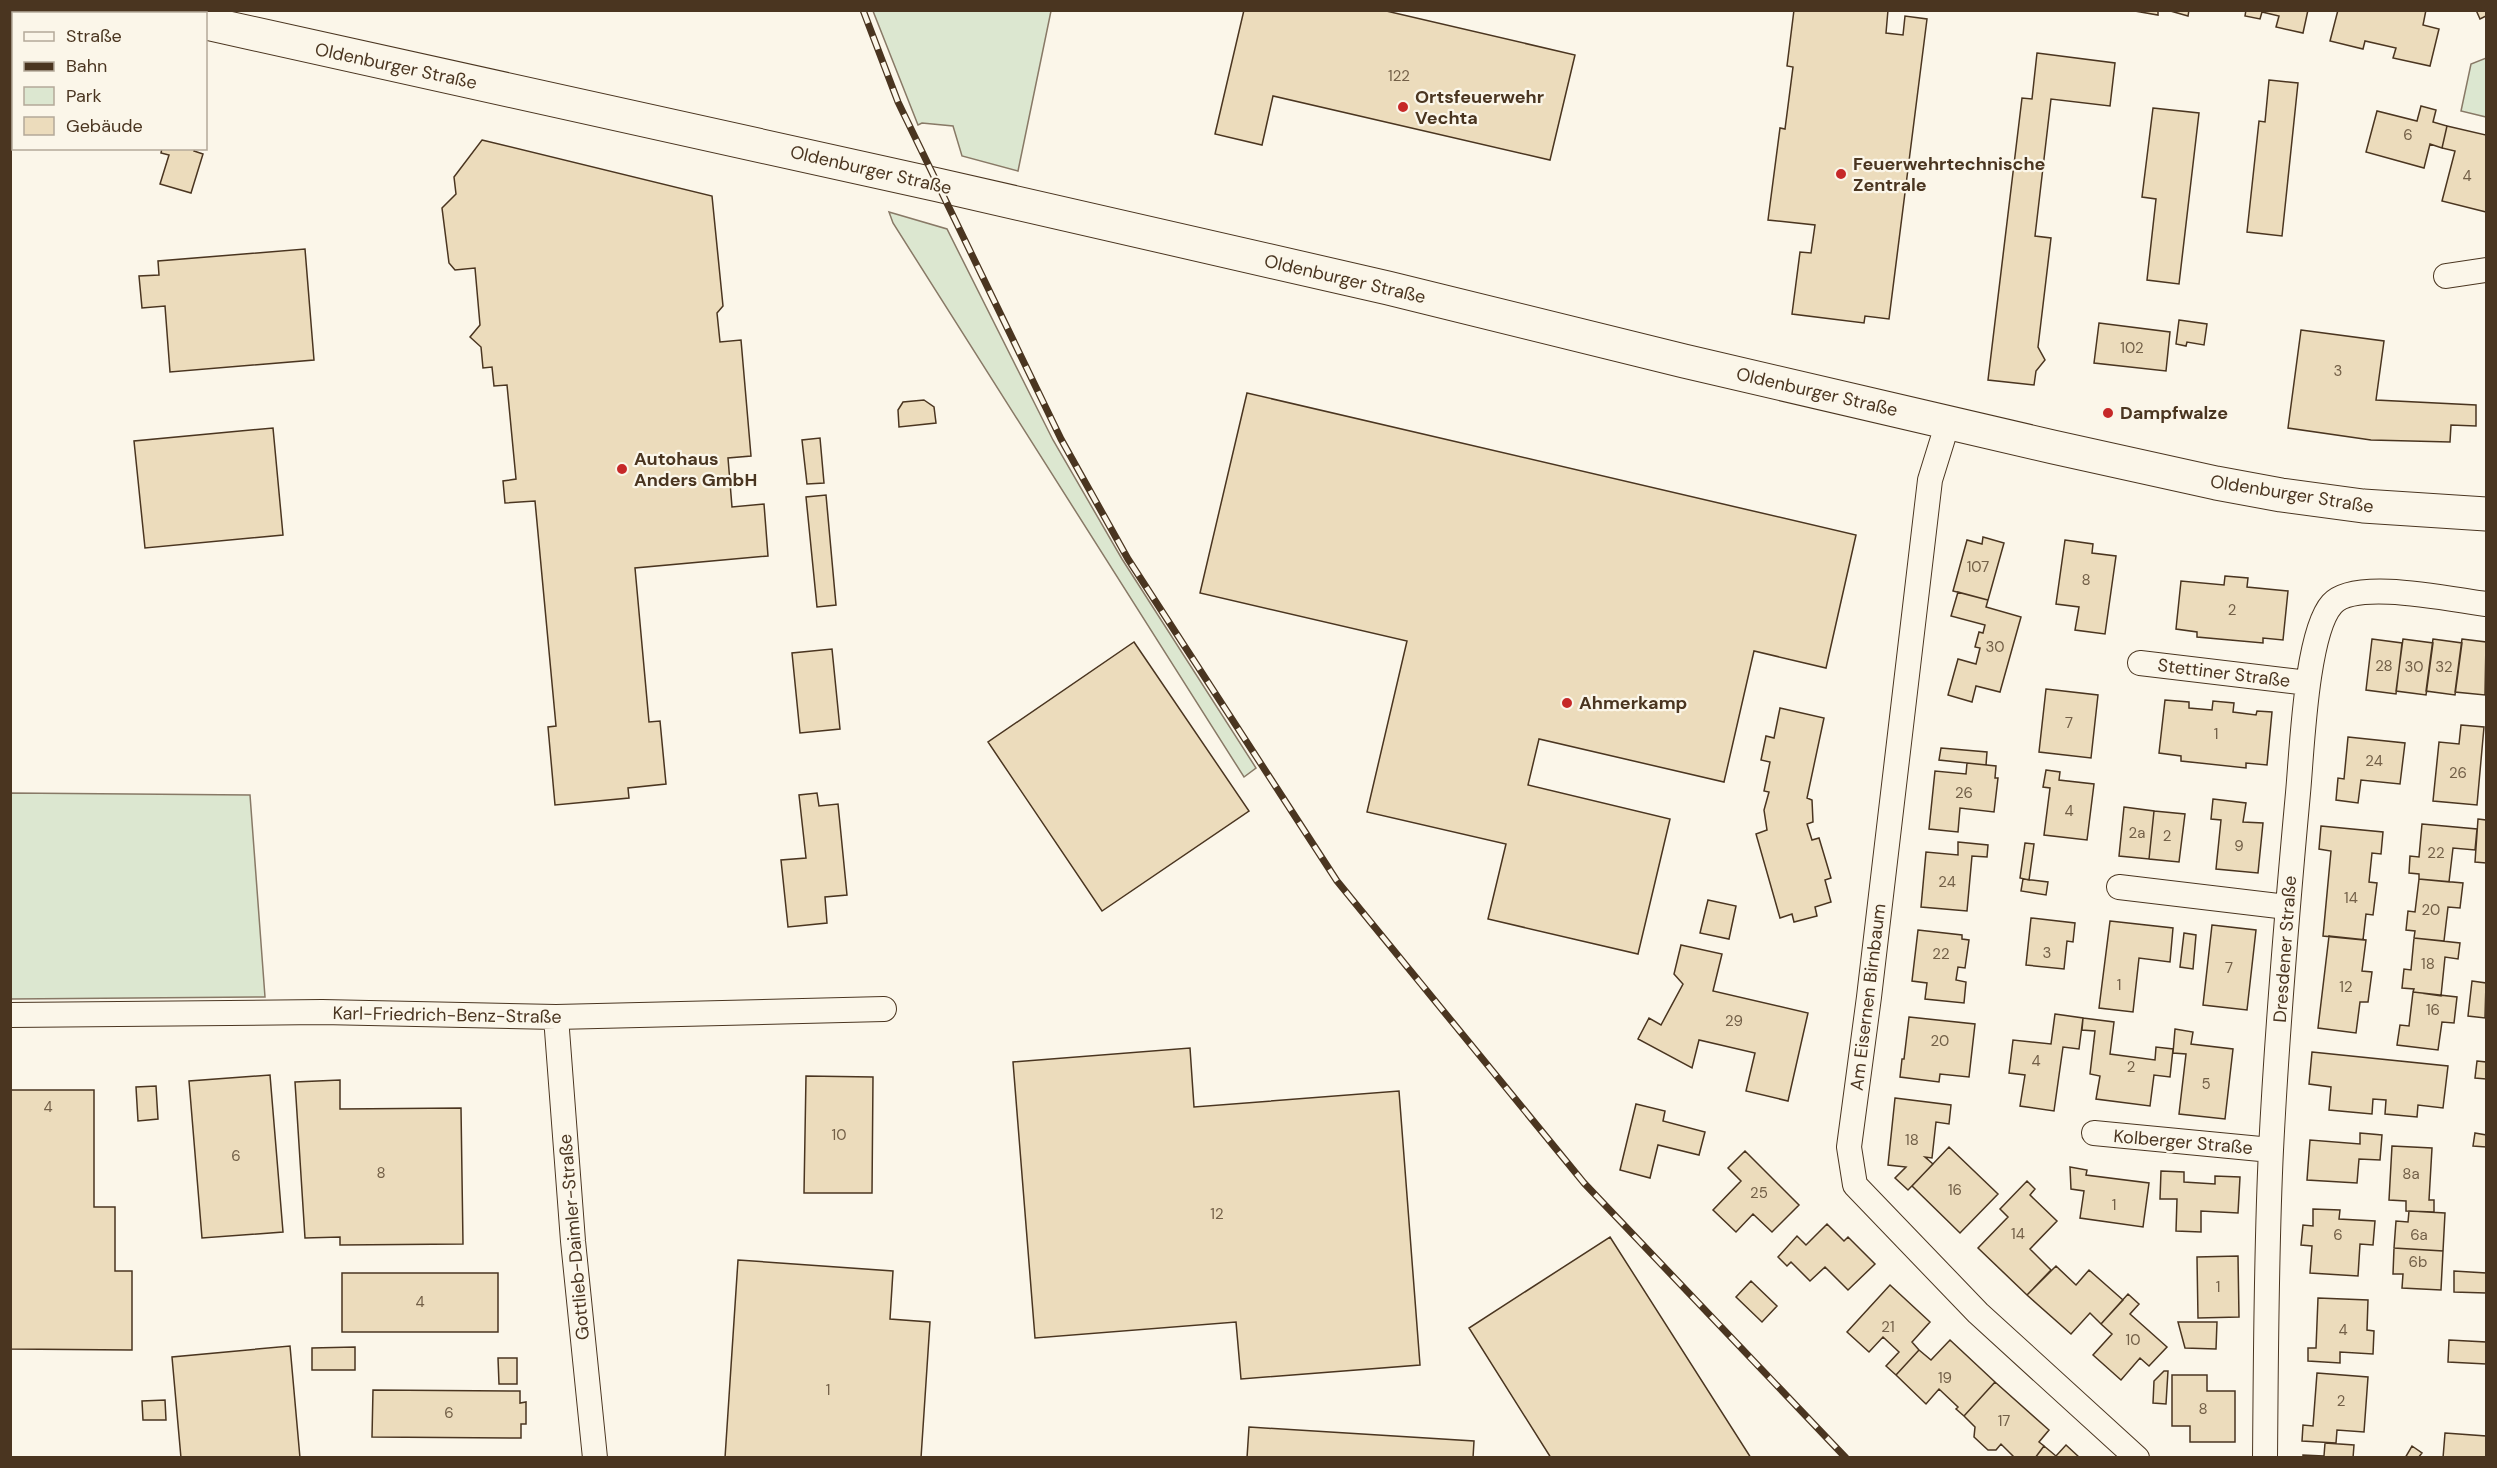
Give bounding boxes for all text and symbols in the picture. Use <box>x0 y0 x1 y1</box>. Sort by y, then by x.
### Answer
legend <box>12 12 207 150</box>
text: Straße <box>66 24 122 48</box>
street label: Oldenburger Straße <box>313 37 479 95</box>
text: Bahn <box>66 54 107 78</box>
house number: 122 <box>1388 66 1410 86</box>
text: Park <box>66 84 102 108</box>
place label: Ortsfeuerwehr Vechta <box>1415 85 1544 130</box>
marker: Ortsfeuerwehr Vechta <box>1396 100 1410 114</box>
text: Gebäude <box>66 114 143 138</box>
house number: 6 <box>2403 125 2413 145</box>
street label: Oldenburger Straße <box>788 140 954 200</box>
place label: Feuerwehrtechnische Zentrale <box>1853 152 2046 197</box>
house number: 4 <box>2462 166 2472 186</box>
marker: Feuerwehrtechnische Zentrale <box>1834 167 1848 181</box>
street label: Oldenburger Straße <box>1262 249 1428 309</box>
house number: 102 <box>2120 338 2144 358</box>
house number: 3 <box>2334 361 2342 381</box>
street label: Oldenburger Straße <box>1734 362 1900 422</box>
place label: Dampfwalze <box>2120 401 2228 425</box>
marker: Dampfwalze <box>2101 406 2115 420</box>
place label: Autohaus Anders GmbH <box>634 447 757 492</box>
marker: Autohaus Anders GmbH <box>615 462 629 476</box>
street label: Oldenburger Straße <box>2209 469 2375 519</box>
house number: 107 <box>1967 557 1989 577</box>
house number: 8 <box>2081 570 2091 590</box>
house number: 2 <box>2228 600 2236 620</box>
house number: 30 <box>1985 637 2005 657</box>
street label: Stettiner Straße <box>2156 653 2292 693</box>
house number: 28 <box>2375 656 2393 676</box>
house number: 30 <box>2404 657 2424 677</box>
house number: 32 <box>2435 657 2453 677</box>
place label: Ahmerkamp <box>1579 691 1687 715</box>
marker: Ahmerkamp <box>1560 696 1574 710</box>
house number: 7 <box>2065 713 2073 733</box>
house number: 1 <box>2214 724 2218 744</box>
house number: 24 <box>2365 751 2383 771</box>
house number: 26 <box>2449 763 2467 783</box>
house number: 26 <box>1955 783 1973 803</box>
house number: 4 <box>2064 801 2074 821</box>
house number: 2a <box>2129 823 2145 843</box>
house number: 2 <box>2163 826 2171 846</box>
house number: 9 <box>2234 836 2244 856</box>
house number: 22 <box>2427 843 2445 863</box>
house number: 24 <box>1938 872 1956 892</box>
street label: Dresdener Straße <box>2268 875 2302 1023</box>
house number: 14 <box>2344 888 2358 908</box>
house number: 20 <box>2422 900 2440 920</box>
street label: Am Eisernen Birnbaum <box>1845 902 1891 1092</box>
house number: 3 <box>2043 943 2051 963</box>
house number: 22 <box>1932 944 1950 964</box>
house number: 18 <box>2421 954 2435 974</box>
house number: 7 <box>2225 958 2233 978</box>
house number: 1 <box>2117 975 2121 995</box>
house number: 12 <box>2339 977 2353 997</box>
house number: 16 <box>2426 1000 2440 1020</box>
street label: Karl-Friedrich-Benz-Straße <box>332 1001 562 1029</box>
house number: 29 <box>1725 1011 1743 1031</box>
house number: 20 <box>1931 1031 1949 1051</box>
house number: 4 <box>2031 1051 2041 1071</box>
house number: 2 <box>2127 1057 2135 1077</box>
house number: 5 <box>2201 1074 2211 1094</box>
house number: 4 <box>43 1097 53 1117</box>
street label: Kolberger Straße <box>2112 1124 2254 1160</box>
house number: 10 <box>832 1125 846 1145</box>
house number: 18 <box>1905 1130 1919 1150</box>
street label: Gottlieb-Daimler-Straße <box>553 1133 595 1341</box>
house number: 6 <box>231 1146 241 1166</box>
house number: 8 <box>376 1163 386 1183</box>
house number: 8a <box>2402 1164 2420 1184</box>
house number: 16 <box>1948 1180 1962 1200</box>
house number: 25 <box>1750 1183 1768 1203</box>
house number: 1 <box>2112 1195 2116 1215</box>
house number: 12 <box>1210 1204 1224 1224</box>
house number: 14 <box>2011 1224 2025 1244</box>
house number: 6 <box>2333 1225 2343 1245</box>
house number: 6a <box>2410 1225 2428 1245</box>
house number: 6b <box>2409 1252 2427 1272</box>
house number: 1 <box>2216 1277 2220 1297</box>
house number: 4 <box>415 1292 425 1312</box>
house number: 21 <box>1881 1317 1895 1337</box>
house number: 4 <box>2338 1320 2348 1340</box>
house number: 10 <box>2126 1330 2140 1350</box>
house number: 19 <box>1938 1368 1952 1388</box>
house number: 1 <box>826 1380 830 1400</box>
house number: 2 <box>2337 1391 2345 1411</box>
house number: 8 <box>2198 1399 2208 1419</box>
house number: 6 <box>444 1403 454 1423</box>
house number: 17 <box>1998 1411 2010 1431</box>

